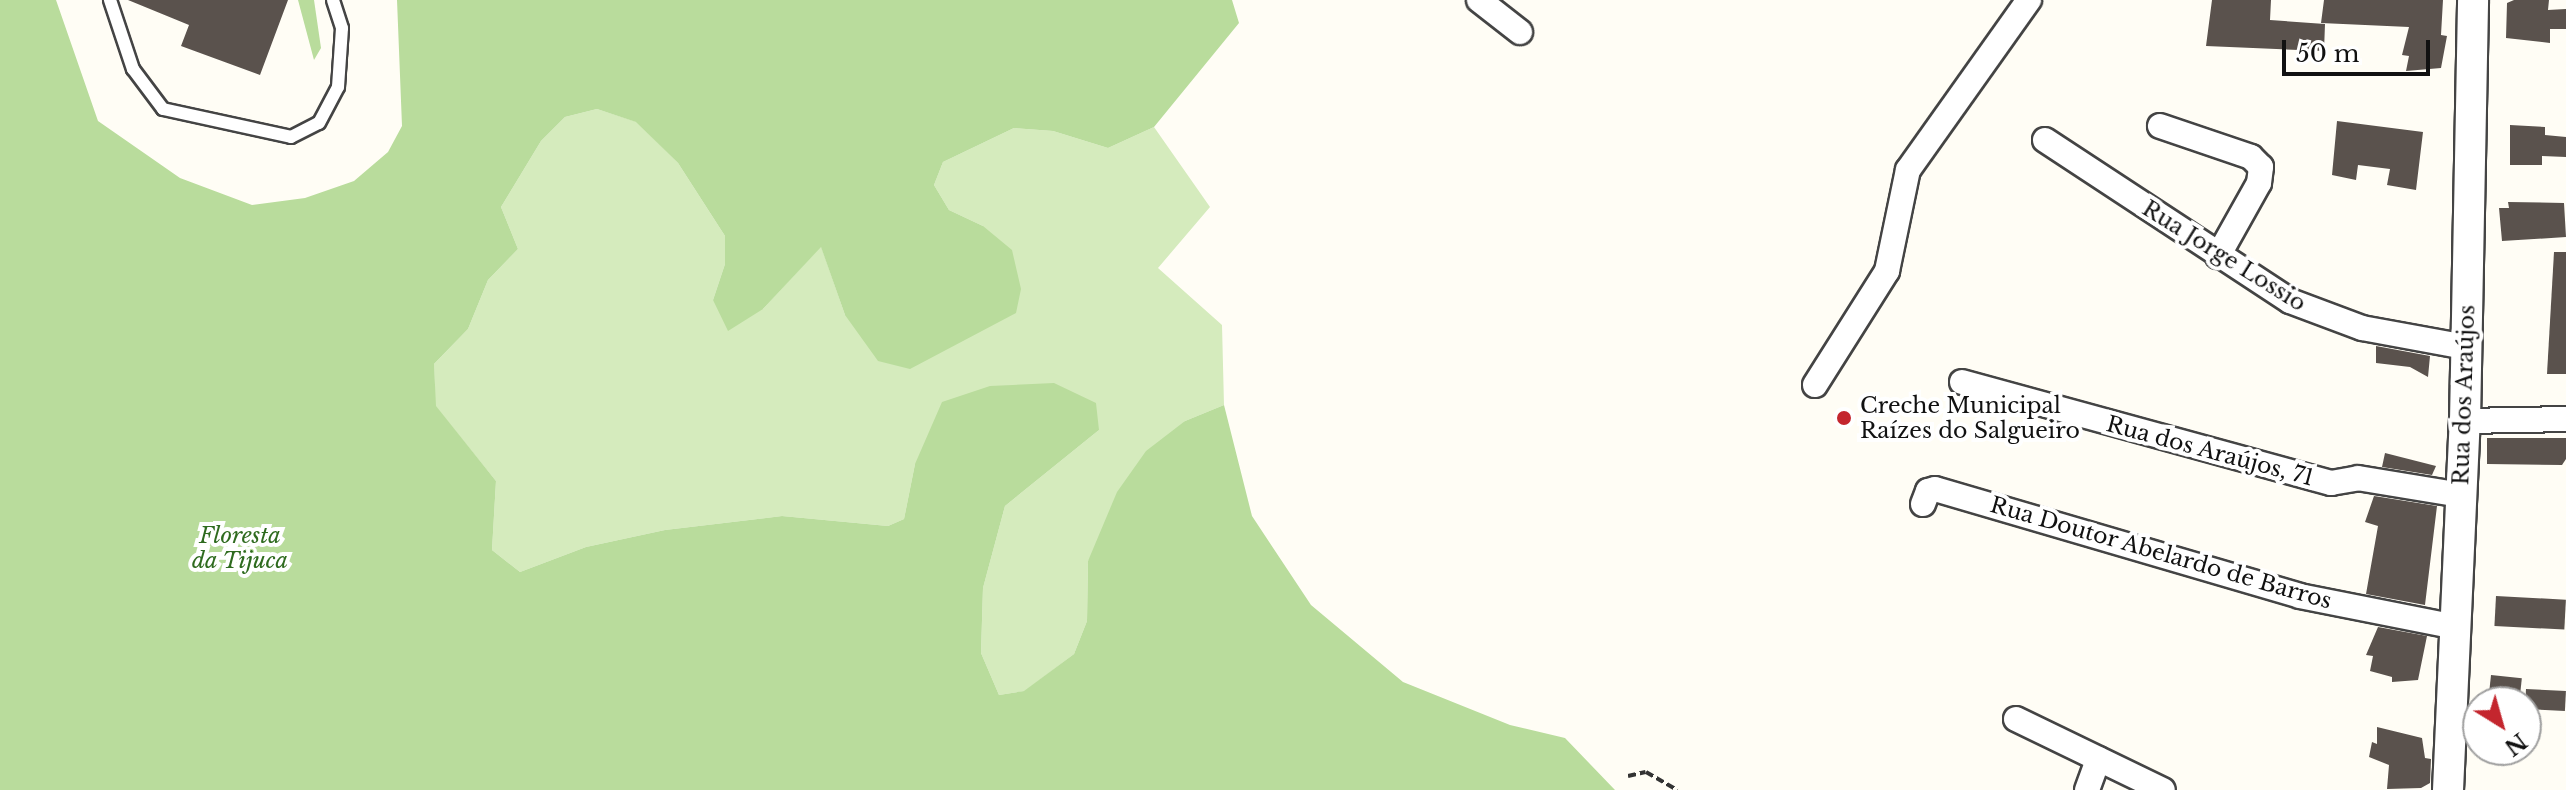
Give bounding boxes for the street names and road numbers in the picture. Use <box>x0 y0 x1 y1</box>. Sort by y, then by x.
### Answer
street label: Rua Jorge Lossio <box>2137 195 2311 317</box>
street label: Rua dos Araújos <box>2448 304 2480 486</box>
street label: Rua dos Araújos, 71 <box>2103 410 2317 492</box>
street label: Rua Doutor Abelardo de Barros <box>1986 491 2336 615</box>

